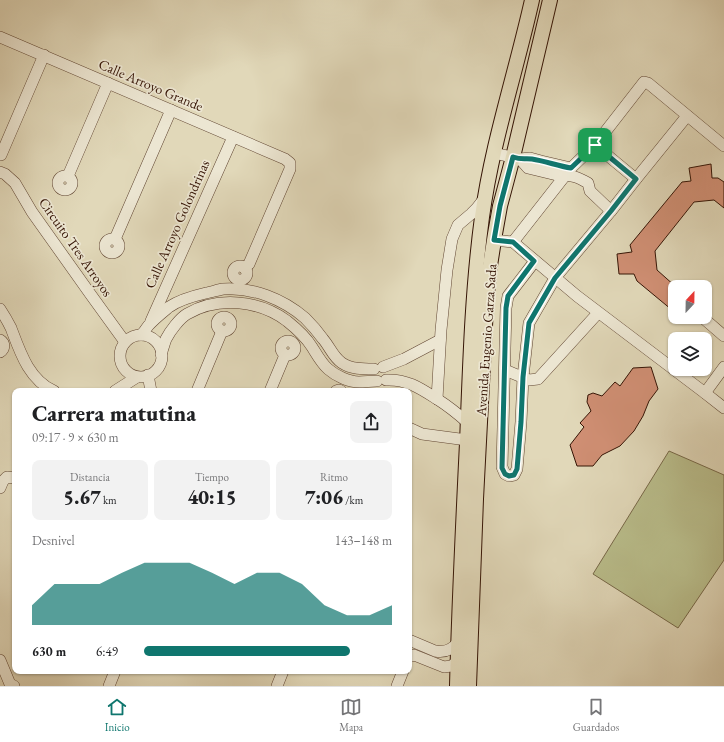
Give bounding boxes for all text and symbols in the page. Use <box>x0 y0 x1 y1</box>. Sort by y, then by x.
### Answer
street label: Calle Arroyo Grande <box>96 55 207 115</box>
pin <box>578 128 612 162</box>
icon: arrive <box>584 134 606 156</box>
street label: Calle Arroyo Golondrinas <box>141 156 214 291</box>
street label: Circuito Tres Arroyos <box>35 194 117 300</box>
street label: Avenida Eugenio Garza Sada <box>472 263 500 418</box>
north arrow <box>668 280 712 324</box>
map controls <box>668 280 712 376</box>
button: layers <box>668 332 712 376</box>
text: Carrera matutina <box>32 399 196 428</box>
button: share <box>350 401 392 443</box>
text: 09:17 · 9 × 630 m <box>32 429 119 446</box>
text: Distancia <box>70 470 110 484</box>
text: Tiempo <box>195 470 229 484</box>
text: Ritmo <box>320 470 348 484</box>
text: 5.67 <box>63 484 101 510</box>
text: 40:15 <box>188 484 236 510</box>
text: 7:06 <box>305 484 343 510</box>
text: km <box>101 493 117 507</box>
text: /km <box>343 493 363 507</box>
text: Desnivel <box>32 532 75 549</box>
text: 143–148 m <box>335 532 392 549</box>
text: 630 m <box>32 643 66 660</box>
text: 6:49 <box>96 643 118 660</box>
tab: Inicio <box>105 696 130 734</box>
tab: Mapa <box>339 696 363 734</box>
tab: Guardados <box>573 696 619 734</box>

